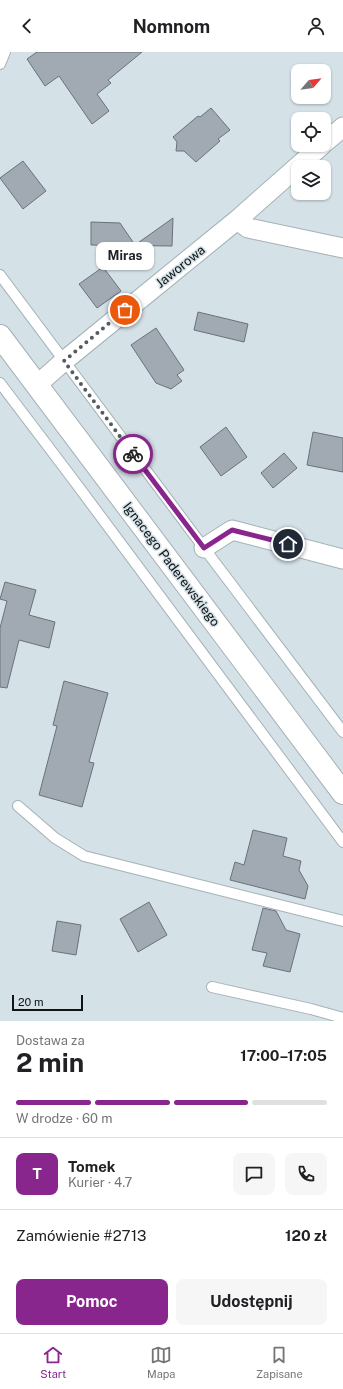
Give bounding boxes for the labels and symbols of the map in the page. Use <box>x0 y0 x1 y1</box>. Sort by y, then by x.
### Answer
north arrow <box>291 64 331 104</box>
callout: Miras <box>96 242 154 270</box>
street label: Jaworowa <box>153 242 208 291</box>
pin <box>108 293 142 327</box>
courier <box>113 434 153 474</box>
street label: Ignacego Paderewskiego <box>120 499 223 629</box>
pin <box>271 527 305 561</box>
scale bar <box>12 993 83 1012</box>

